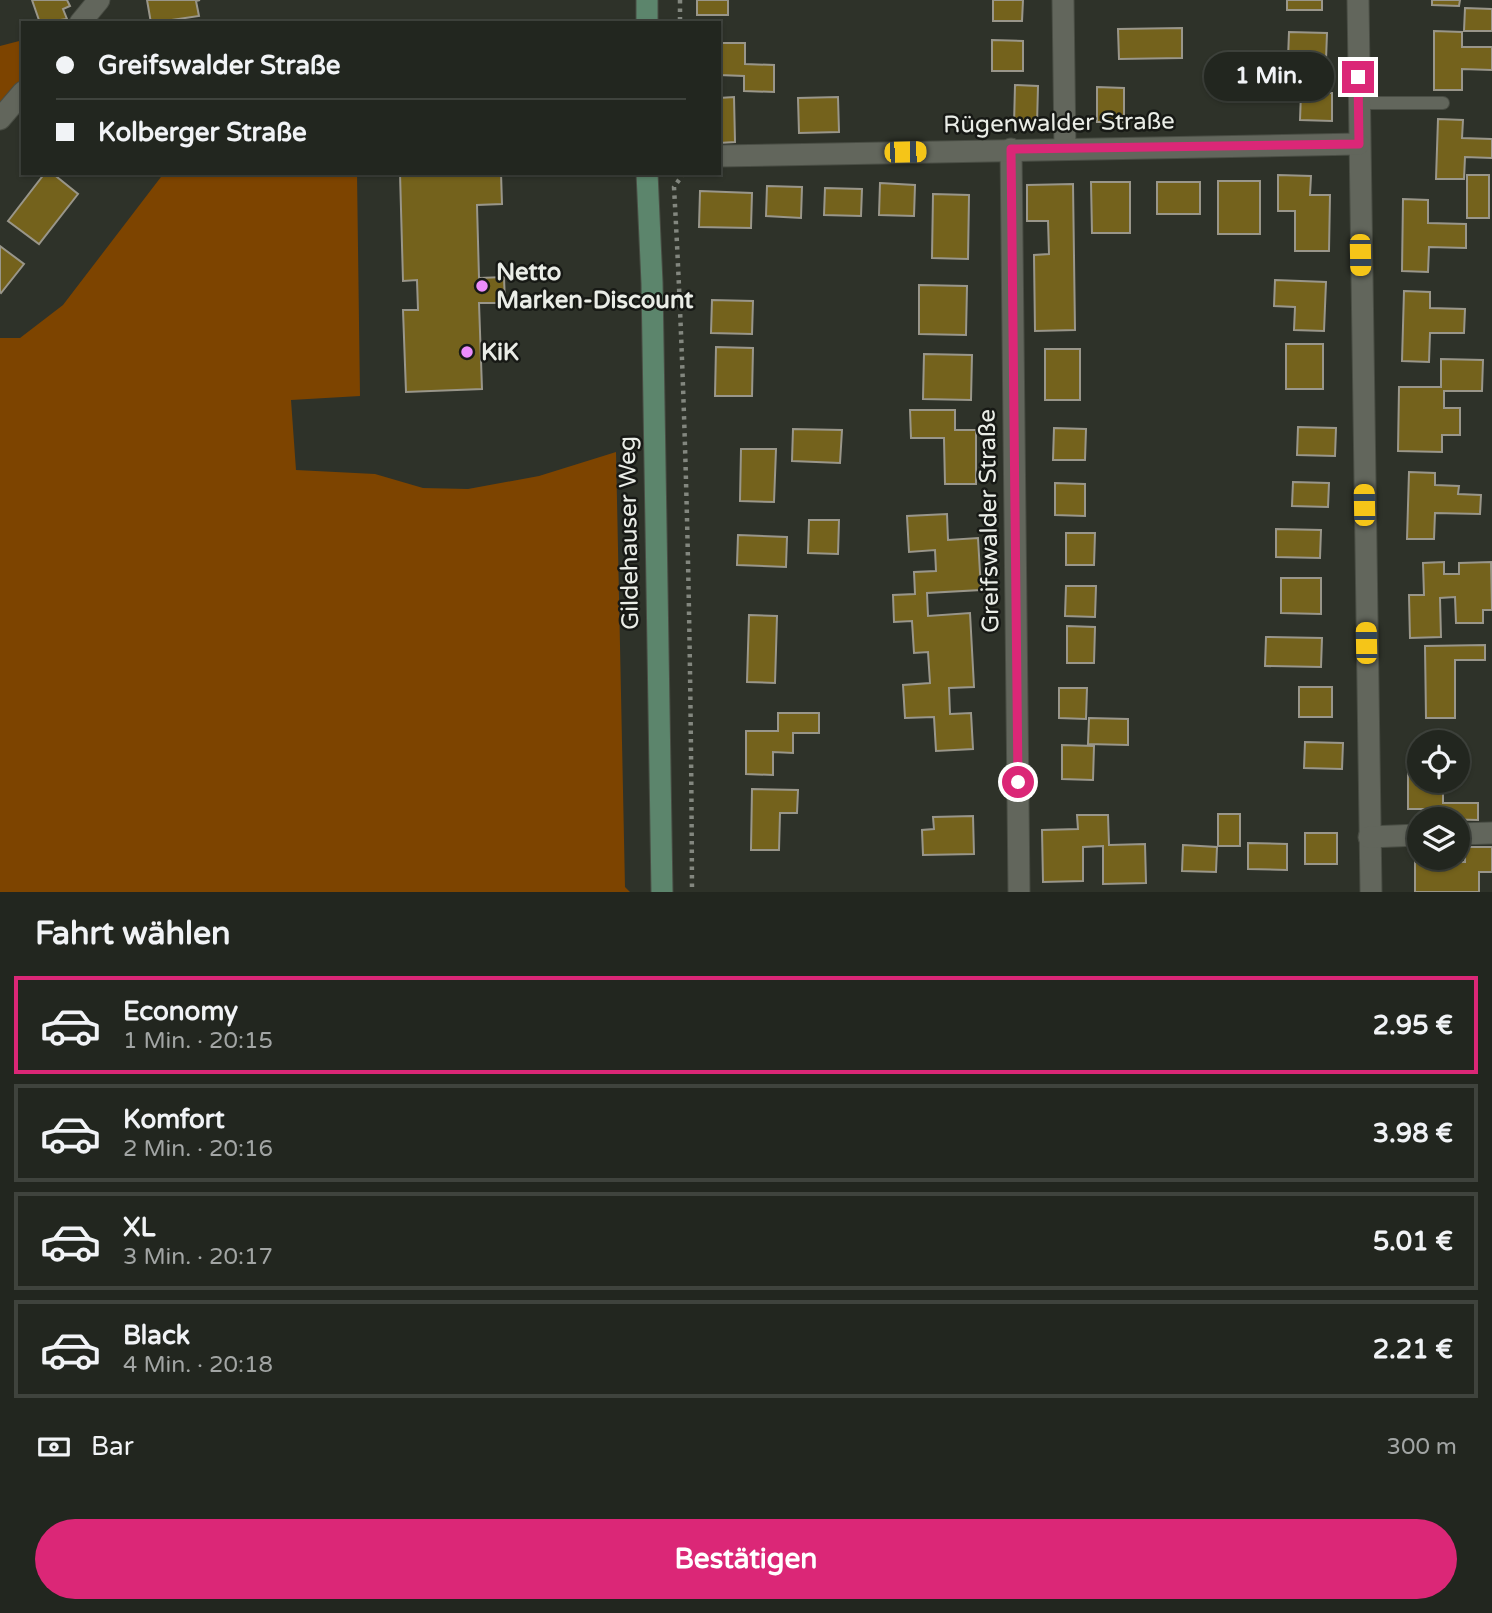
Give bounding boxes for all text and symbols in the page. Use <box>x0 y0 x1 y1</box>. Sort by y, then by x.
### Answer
text: Greifswalder Straße <box>98 50 341 81</box>
callout: 1 Min. <box>1204 52 1334 102</box>
route end <box>1342 61 1374 93</box>
text: 1 Min. <box>1235 62 1303 90</box>
street label: Rügenwalder Straße <box>943 106 1175 140</box>
text: Kolberger Straße <box>98 117 307 148</box>
car <box>884 141 927 163</box>
car <box>1350 234 1371 276</box>
place label: Netto Marken-Discount <box>496 258 694 315</box>
marker: Netto Marken-Discount <box>474 278 490 294</box>
place label: KiK <box>481 338 519 367</box>
marker: KiK <box>459 344 475 360</box>
street label: Greifswalder Straße <box>973 409 1005 633</box>
street label: Gildehauser Weg <box>613 436 645 630</box>
car <box>1354 484 1375 526</box>
car <box>1356 622 1377 664</box>
map controls <box>1407 730 1470 870</box>
button: locate <box>1407 730 1470 793</box>
route start <box>1002 766 1034 798</box>
button: layers <box>1407 807 1470 870</box>
text: Fahrt wählen <box>35 915 231 953</box>
icon: car <box>39 994 102 1057</box>
text: Economy <box>123 996 238 1027</box>
text: 2.95 € <box>1373 1010 1453 1041</box>
text: 1 Min. · 20:15 <box>123 1027 273 1055</box>
icon: car <box>39 1102 102 1165</box>
text: Komfort <box>123 1104 225 1135</box>
text: 3.98 € <box>1373 1118 1453 1149</box>
text: 2 Min. · 20:16 <box>123 1135 273 1163</box>
icon: car <box>39 1210 102 1273</box>
text: XL <box>123 1212 155 1243</box>
text: 5.01 € <box>1373 1226 1453 1257</box>
text: 3 Min. · 20:17 <box>123 1243 273 1271</box>
icon: car <box>39 1318 102 1381</box>
text: Black <box>123 1320 190 1351</box>
text: 2.21 € <box>1373 1334 1453 1365</box>
text: 4 Min. · 20:18 <box>123 1351 273 1379</box>
icon: cash <box>35 1428 73 1466</box>
text: Bar <box>91 1431 134 1462</box>
text: 300 m <box>1387 1433 1457 1461</box>
button: Bestätigen <box>35 1519 1457 1599</box>

